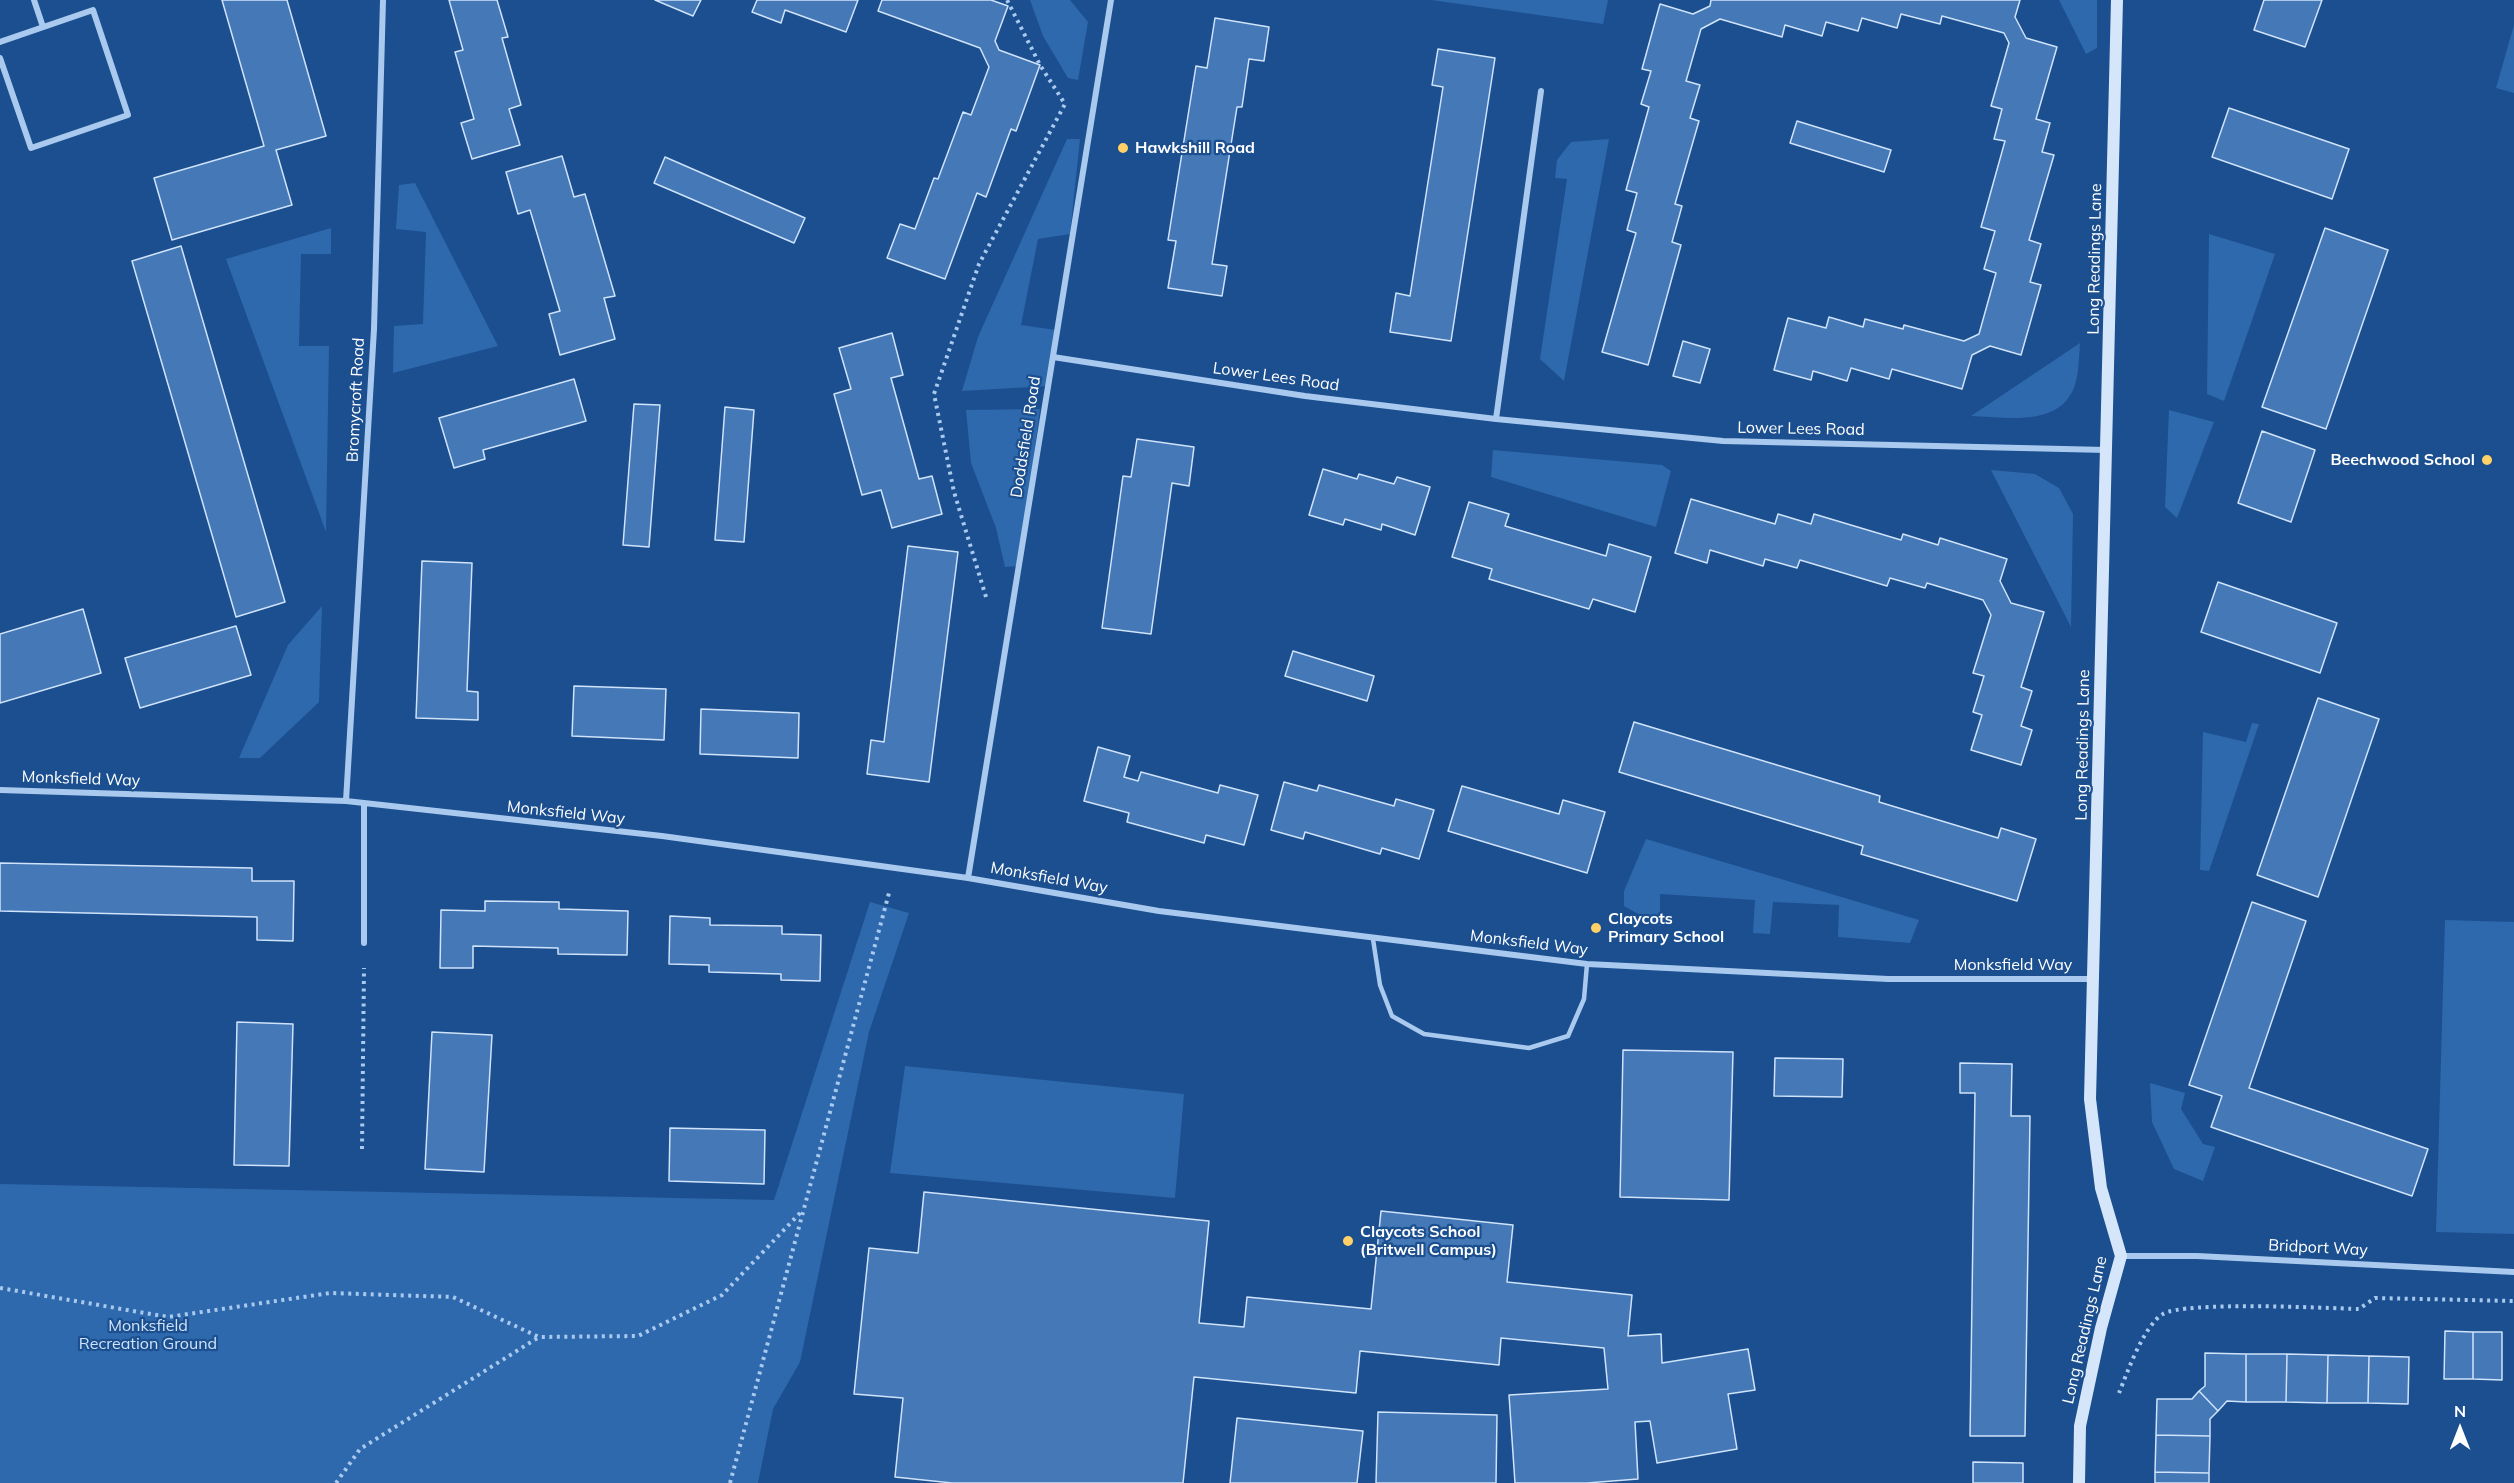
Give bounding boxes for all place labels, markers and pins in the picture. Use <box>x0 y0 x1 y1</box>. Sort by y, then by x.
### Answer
place label: Hawkshill Road <box>1135 138 1255 158</box>
marker: Hawkshill Road <box>1116 141 1130 155</box>
place label: Beechwood School <box>2330 450 2475 470</box>
marker: Beechwood School <box>2480 453 2494 467</box>
place label: Claycots Primary School <box>1608 909 1724 947</box>
marker: Claycots Primary School <box>1589 921 1603 935</box>
place label: Claycots School (Britwell Campus) <box>1360 1222 1497 1260</box>
marker: Claycots School (Britwell Campus) <box>1341 1234 1355 1248</box>

